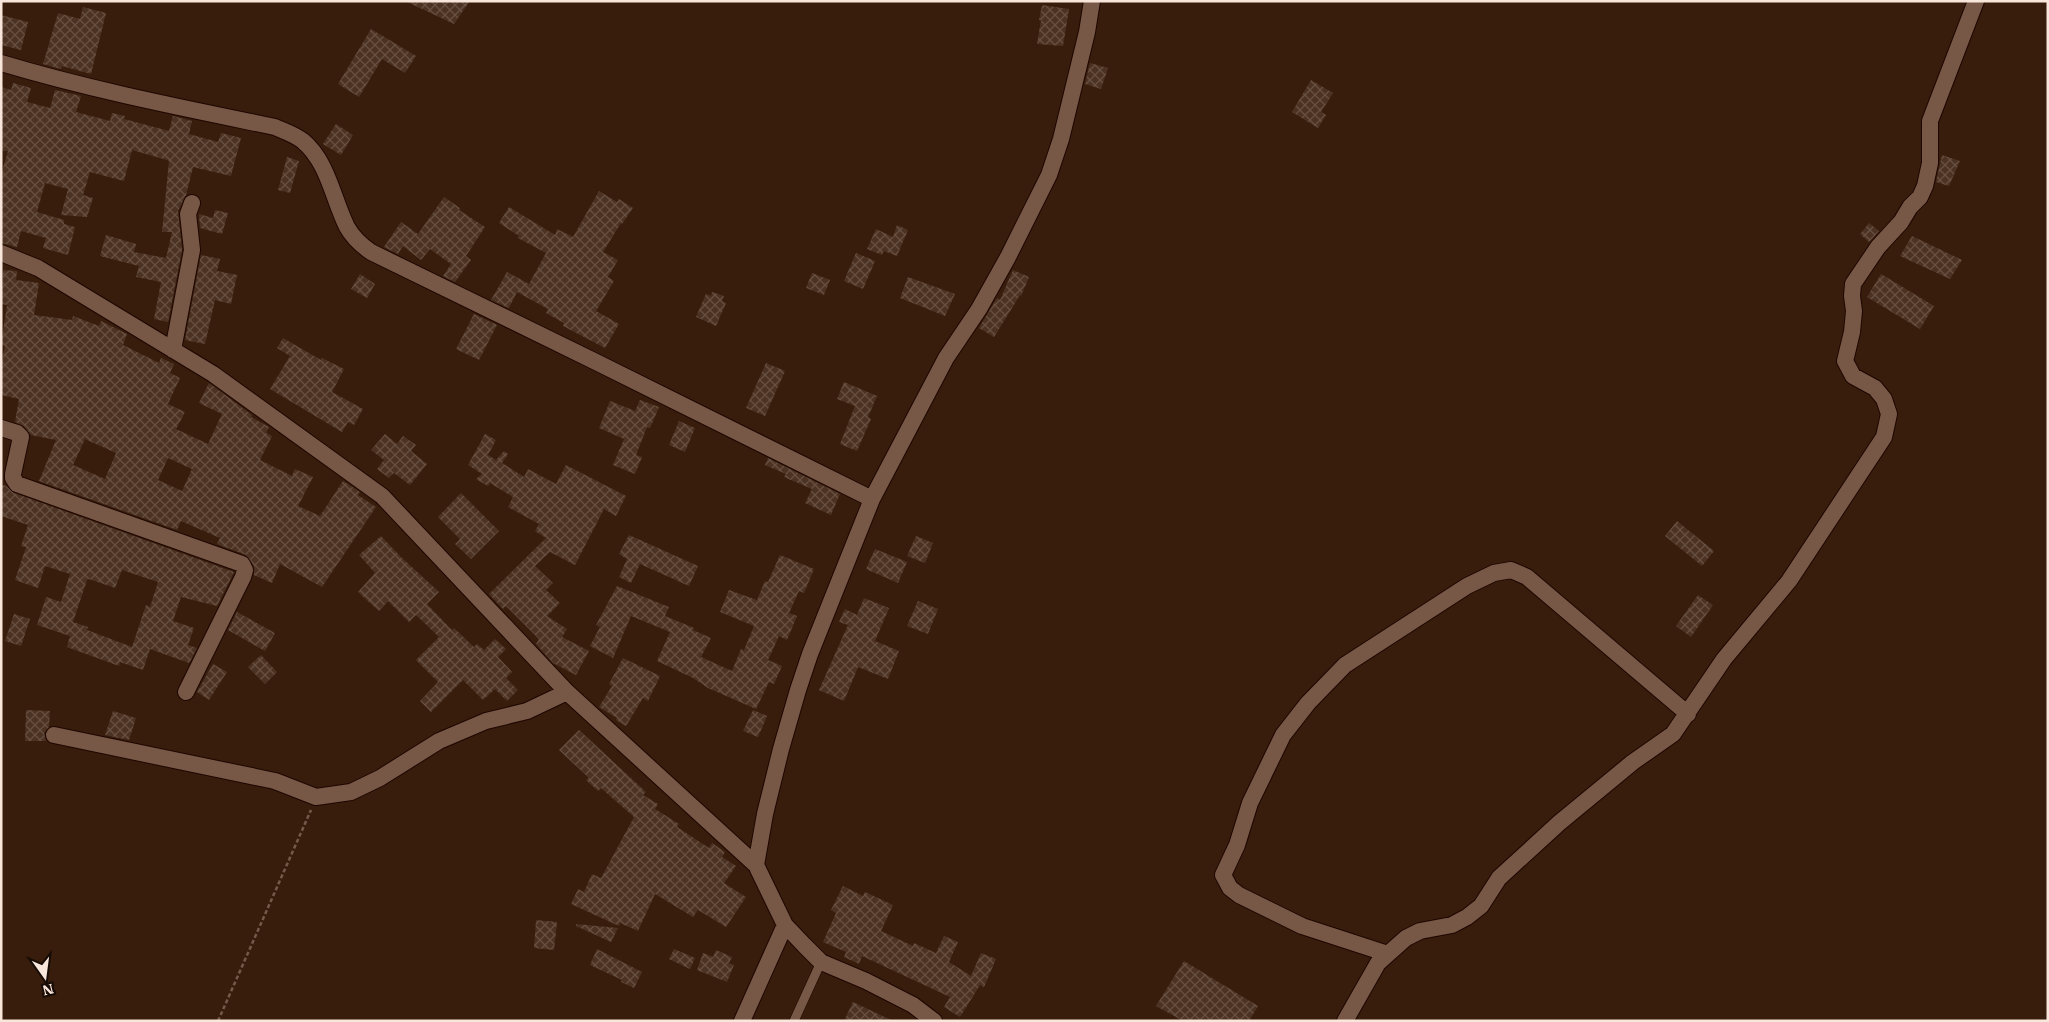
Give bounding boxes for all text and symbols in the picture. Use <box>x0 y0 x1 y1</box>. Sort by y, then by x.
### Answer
north arrow <box>20 952 70 1002</box>
text: N <box>41 980 56 1000</box>

